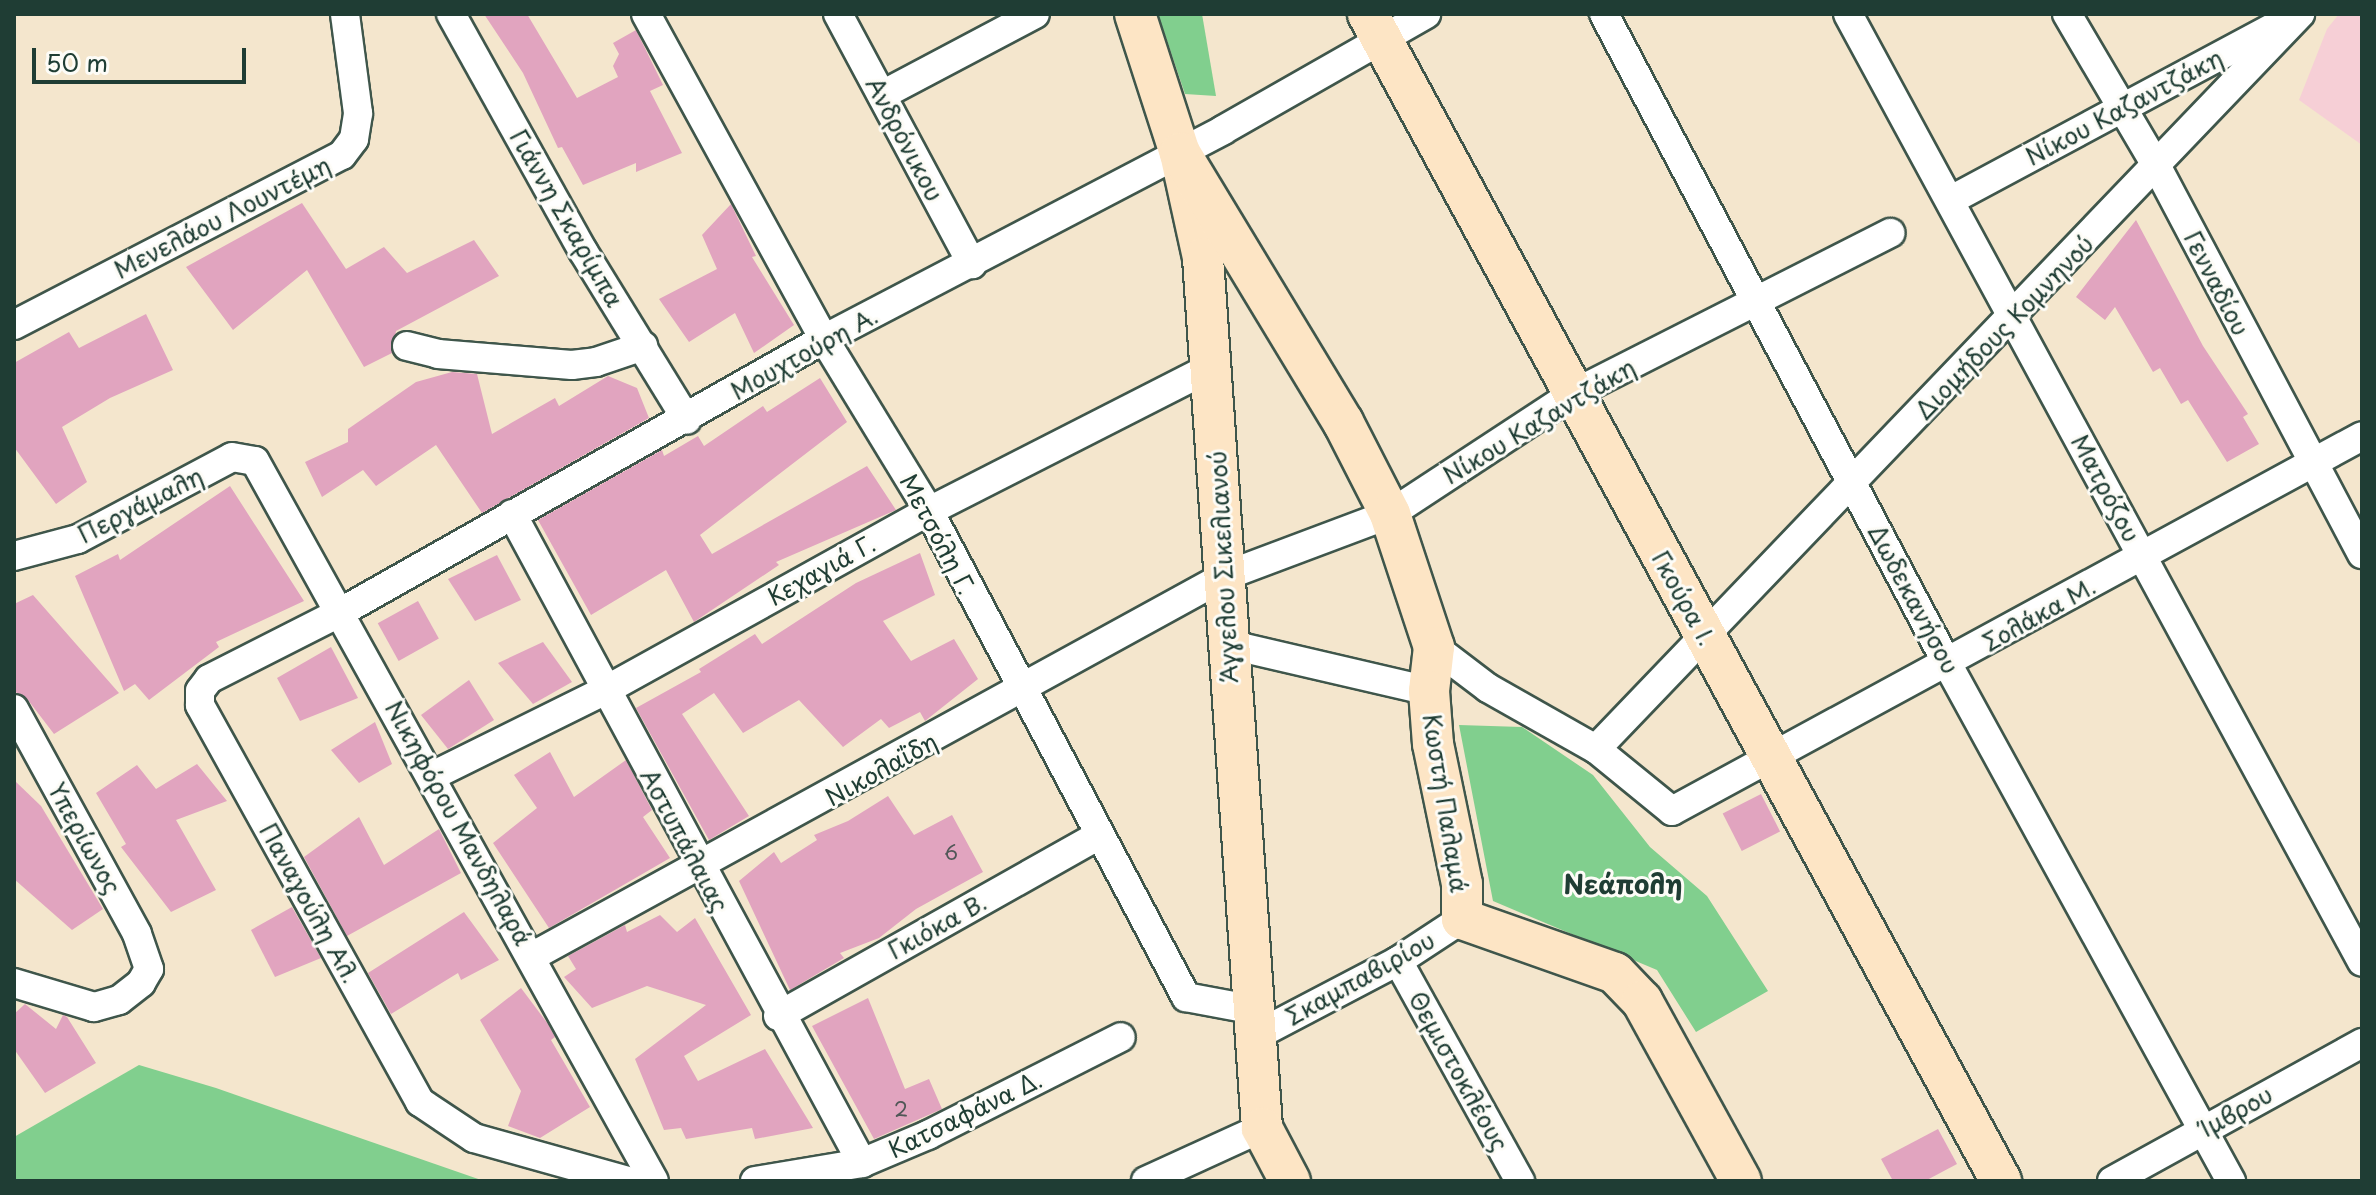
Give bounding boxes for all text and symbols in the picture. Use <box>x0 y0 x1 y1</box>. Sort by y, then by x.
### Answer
scale bar <box>36 32 250 82</box>
street label: Νίκου Καζαντζάκη <box>2020 43 2228 171</box>
text: 50 m <box>46 44 108 80</box>
street label: Ανδρόνικου <box>860 72 950 206</box>
street label: Γιάννη Σκαρίμπα <box>504 123 630 313</box>
street label: Μενελάου Λουντέμη <box>110 150 334 284</box>
street label: Γενναδίου <box>2178 226 2256 340</box>
street label: Διομήδους Κομνηνού <box>1909 229 2099 425</box>
street label: Μουχτούρη Α. <box>726 301 882 405</box>
street label: Νίκου Καζαντζάκη <box>1437 352 1641 490</box>
street label: Ματρόζου <box>2066 429 2146 547</box>
street label: Άγγελου Σικελιανού <box>1203 450 1243 684</box>
street label: Περγάμαλη <box>72 461 208 549</box>
street label: Μετσόλη Γ. <box>894 469 982 599</box>
street label: Δωδεκανήσου <box>1863 520 1965 678</box>
street label: Κεχαγιά Γ. <box>762 528 880 612</box>
street label: Γκούρα Ι. <box>1646 546 1722 650</box>
street label: Σολάκα Μ. <box>1978 571 2100 657</box>
street label: Νικηφόρου Μανδηλαρά <box>380 696 538 950</box>
street label: Κωστή Παλαμά <box>1418 711 1474 895</box>
street label: Νικολαΐδη <box>820 726 942 812</box>
street label: Αστυπάλαιας <box>635 763 735 917</box>
street label: Υπερίωνος <box>43 777 127 899</box>
street label: Παναγούλη Αλ. <box>254 818 366 988</box>
house number: 6 <box>944 840 958 864</box>
district label: Νεάπολη <box>1564 868 1682 900</box>
street label: Γκιόκα Β. <box>883 887 991 965</box>
street label: Σκαμπαβιρίου <box>1280 925 1440 1031</box>
street label: Θεμιστοκλέους <box>1403 986 1515 1156</box>
street label: Κατσαφάνα Δ. <box>883 1064 1047 1164</box>
street label: Ίμβρου <box>2195 1079 2277 1143</box>
house number: 2 <box>894 1097 908 1121</box>

